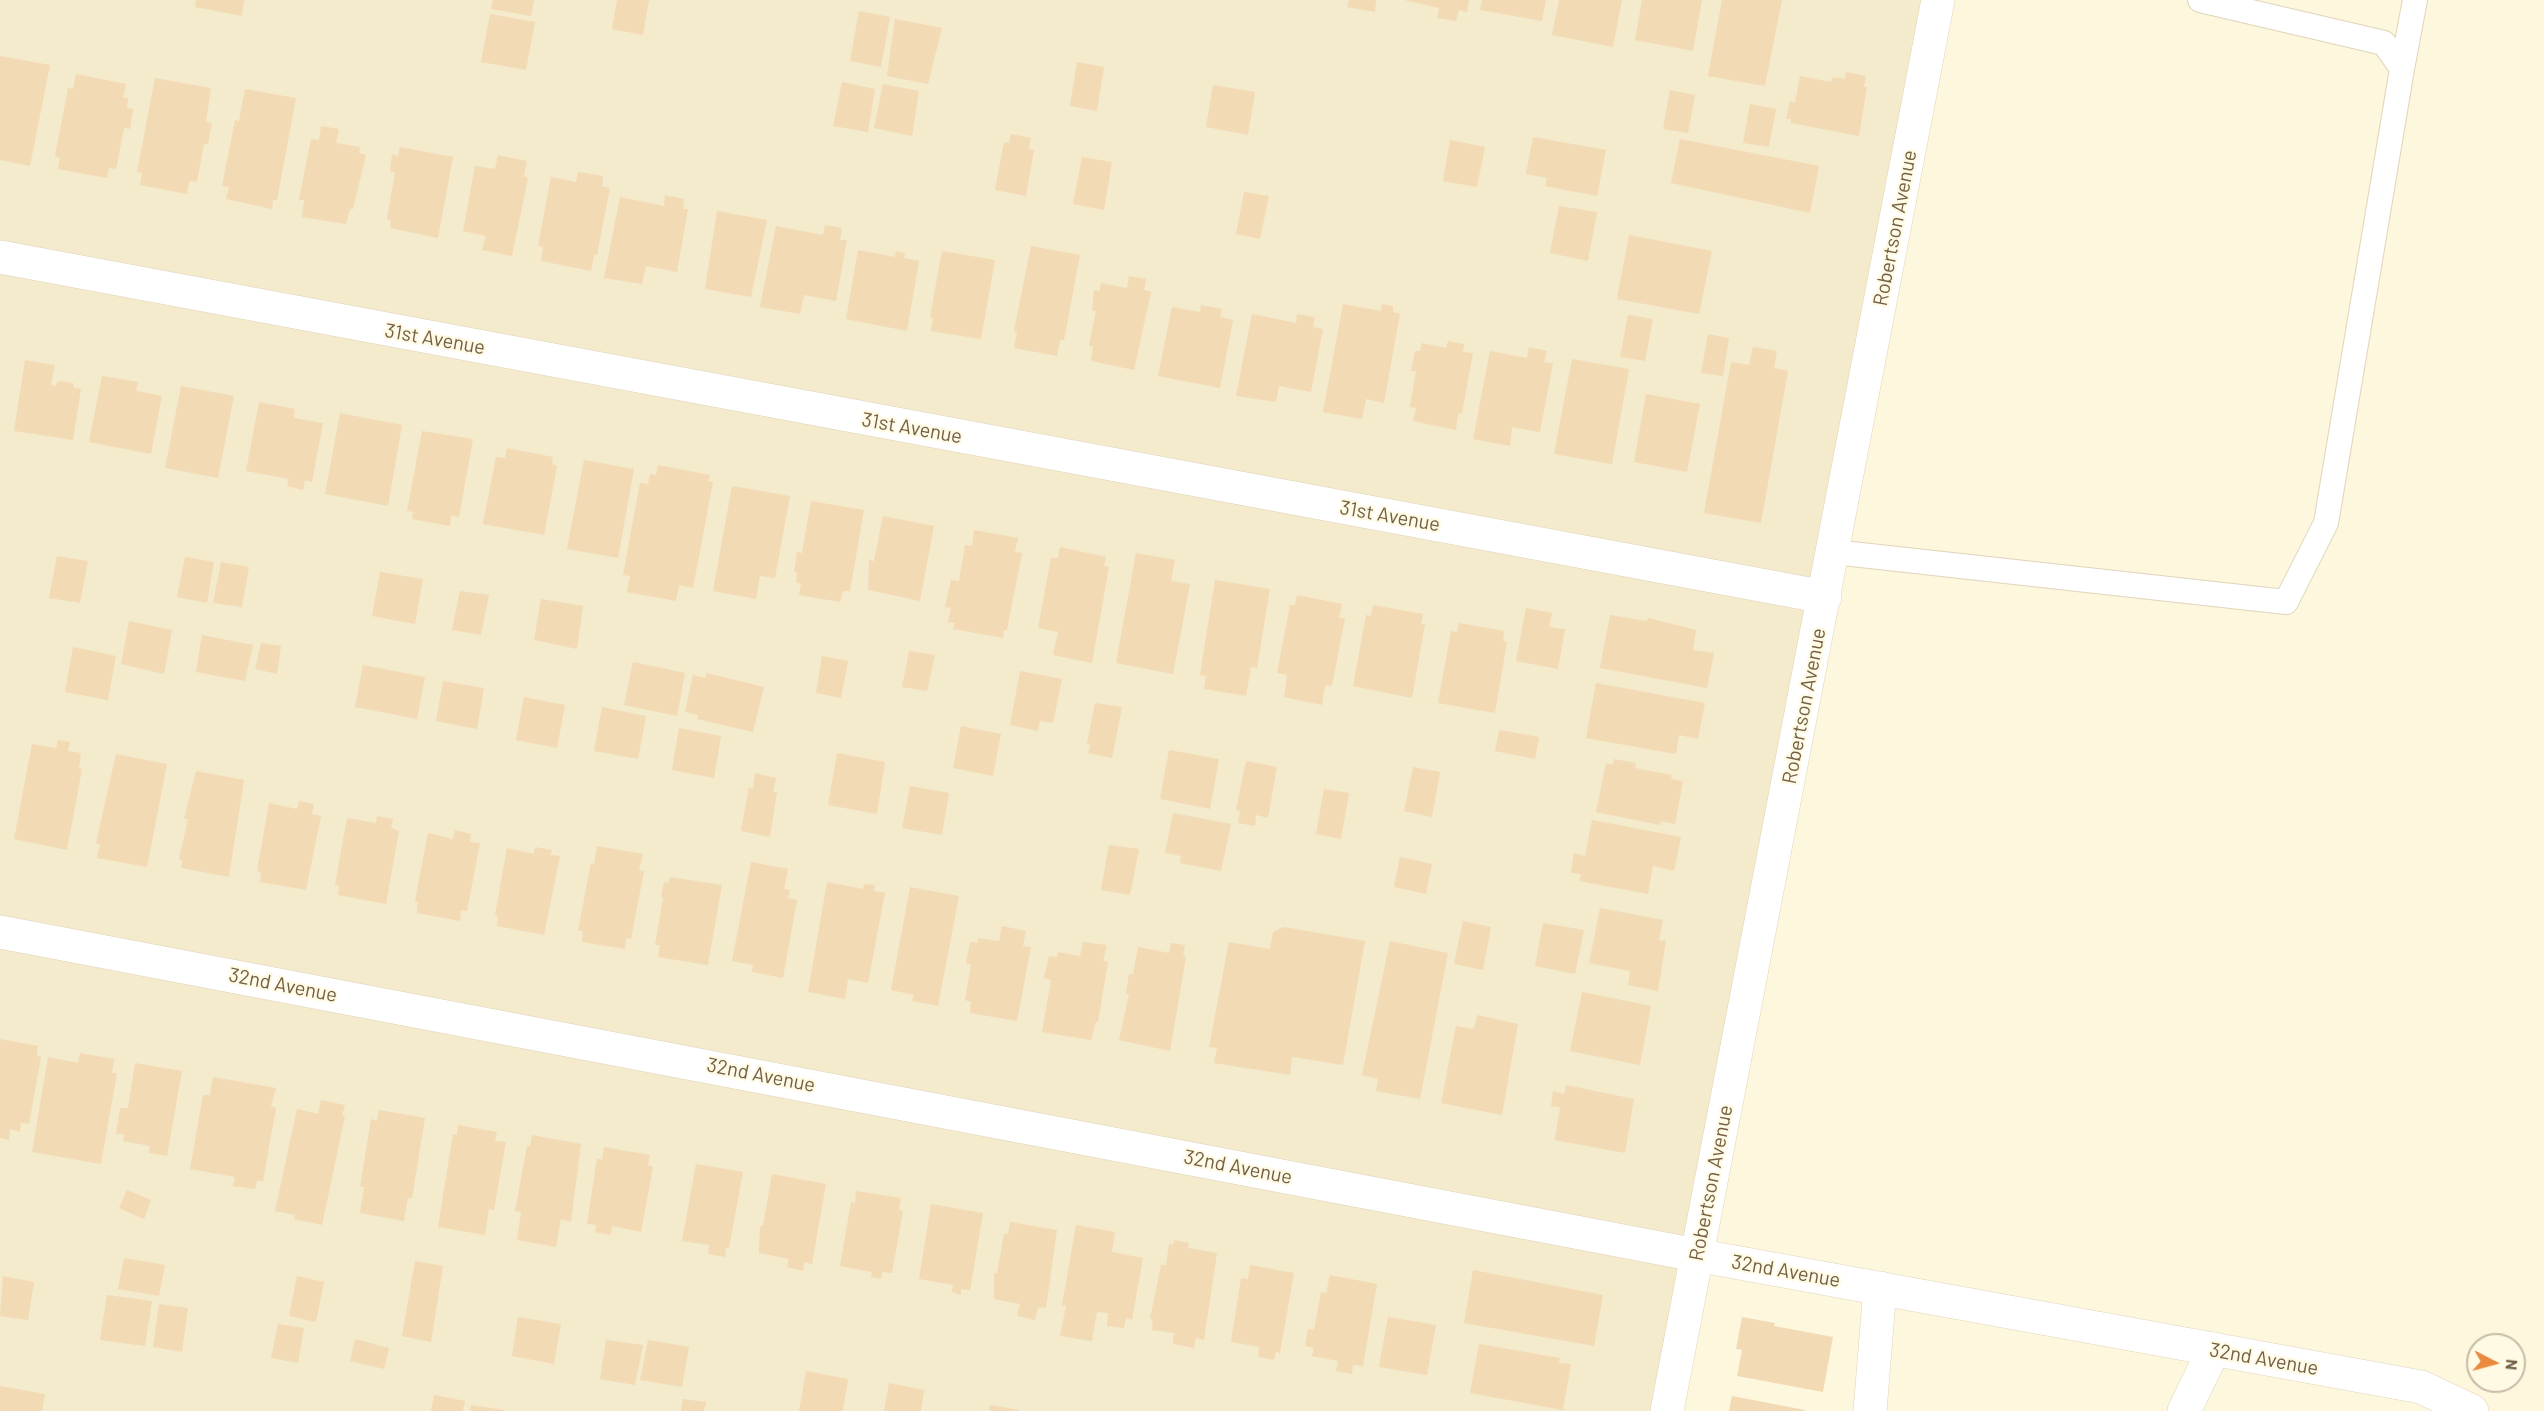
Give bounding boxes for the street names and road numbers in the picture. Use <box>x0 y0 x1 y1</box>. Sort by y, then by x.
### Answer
street label: Robertson Avenue <box>1868 148 1922 308</box>
street label: 31st Avenue <box>383 318 487 360</box>
street label: 31st Avenue <box>860 407 964 449</box>
street label: 31st Avenue <box>1338 495 1442 537</box>
street label: Robertson Avenue <box>1777 626 1831 786</box>
street label: 32nd Avenue <box>227 963 339 1007</box>
street label: 32nd Avenue <box>705 1053 817 1097</box>
street label: Robertson Avenue <box>1684 1103 1738 1263</box>
street label: 32nd Avenue <box>1182 1145 1294 1189</box>
street label: 32nd Avenue <box>1730 1250 1842 1292</box>
street label: 32nd Avenue <box>2208 1338 2320 1380</box>

